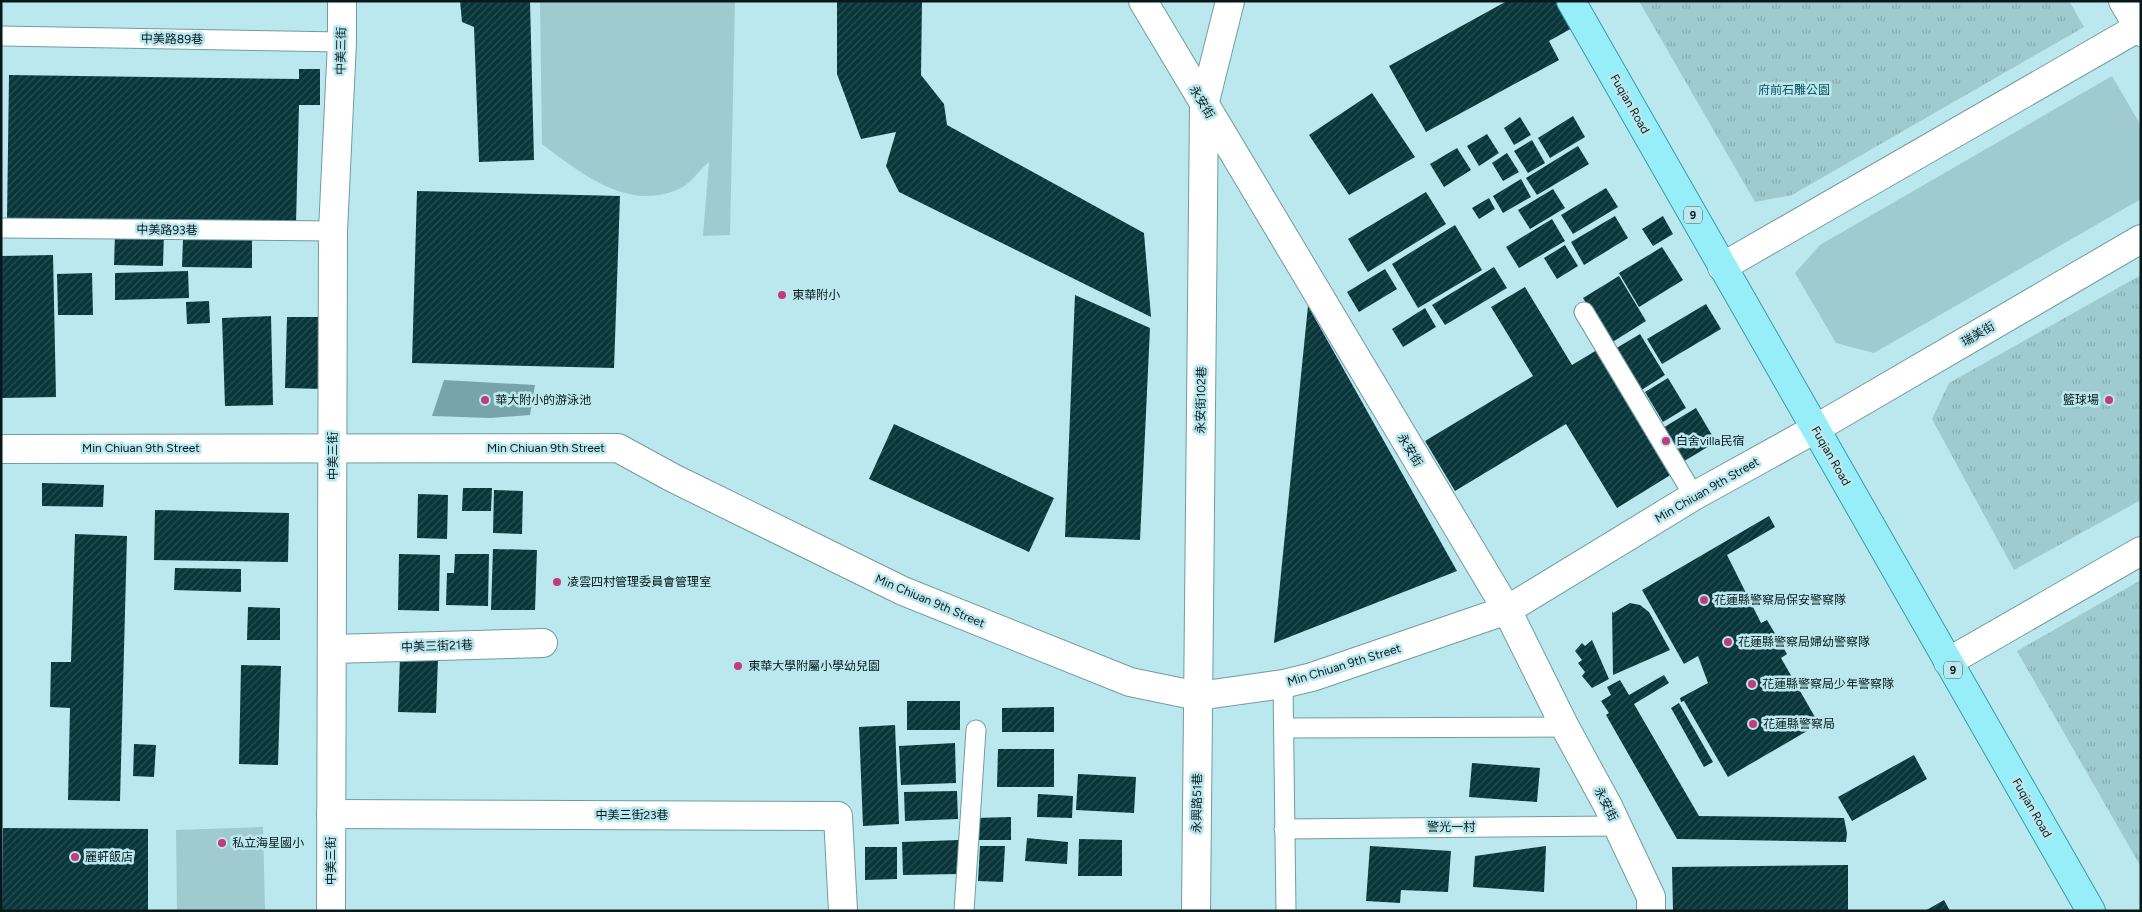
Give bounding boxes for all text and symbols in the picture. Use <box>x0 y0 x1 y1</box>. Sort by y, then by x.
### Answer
street label: 中美三街 <box>334 27 348 75</box>
street label: 中美路89巷 <box>141 31 203 47</box>
street label: Fuqian Road <box>1607 72 1653 136</box>
street label: 永安街 <box>1187 83 1217 121</box>
park label: 府前石雕公園 <box>1758 83 1830 97</box>
road number: 9 <box>1684 206 1702 224</box>
street label: 中美路93巷 <box>136 222 198 238</box>
place label: 東華附小 <box>792 288 840 302</box>
marker: 東華附小 <box>776 289 788 301</box>
street label: 瑞美街 <box>1959 319 1997 349</box>
street label: 永安街102巷 <box>1193 366 1209 434</box>
place label: 華大附小的游泳池 <box>495 393 591 407</box>
place label: 籃球場 <box>2063 393 2099 407</box>
marker: 華大附小的游泳池 <box>479 394 491 406</box>
marker: 籃球場 <box>2103 394 2115 406</box>
street label: Fuqian Road <box>1808 424 1854 488</box>
street label: 永安街 <box>1395 431 1425 469</box>
street label: 中美三街 <box>326 432 340 480</box>
place label: 白舍villa民宿 <box>1676 434 1744 448</box>
marker: 白舍villa民宿 <box>1660 435 1672 447</box>
street label: Min Chiuan 9th Street <box>82 441 200 455</box>
street label: Min Chiuan 9th Street <box>487 441 605 455</box>
street label: Min Chiuan 9th Street <box>1652 454 1762 526</box>
street label: Min Chiuan 9th Street <box>873 572 987 631</box>
place label: 凌雲四村管理委員會管理室 <box>567 575 711 589</box>
marker: 凌雲四村管理委員會管理室 <box>551 576 563 588</box>
place label: 花蓮縣警察局保安警察隊 <box>1714 593 1846 607</box>
marker: 花蓮縣警察局保安警察隊 <box>1698 594 1710 606</box>
place label: 花蓮縣警察局婦幼警察隊 <box>1738 635 1870 649</box>
marker: 花蓮縣警察局婦幼警察隊 <box>1722 636 1734 648</box>
street label: 中美三街21巷 <box>401 638 473 654</box>
street label: Min Chiuan 9th Street <box>1286 641 1403 689</box>
place label: 東華大學附屬小學幼兒園 <box>748 659 880 673</box>
marker: 東華大學附屬小學幼兒園 <box>732 660 744 672</box>
road number: 9 <box>1944 662 1962 678</box>
place label: 花蓮縣警察局少年警察隊 <box>1762 677 1894 691</box>
marker: 花蓮縣警察局少年警察隊 <box>1746 678 1758 690</box>
place label: 花蓮縣警察局 <box>1763 717 1835 731</box>
marker: 花蓮縣警察局 <box>1747 718 1759 730</box>
street label: 永興路51巷 <box>1189 773 1205 833</box>
street label: Fuqian Road <box>2009 776 2055 840</box>
street label: 永安街 <box>1592 785 1620 823</box>
street label: 中美三街23巷 <box>595 808 669 822</box>
street label: 警光一村 <box>1427 820 1476 834</box>
place label: 私立海星國小 <box>232 836 304 850</box>
marker: 私立海星國小 <box>216 837 228 849</box>
street label: 中美三街 <box>324 837 338 885</box>
place label: 麗軒飯店 <box>85 850 133 864</box>
marker: 麗軒飯店 <box>69 851 81 863</box>

